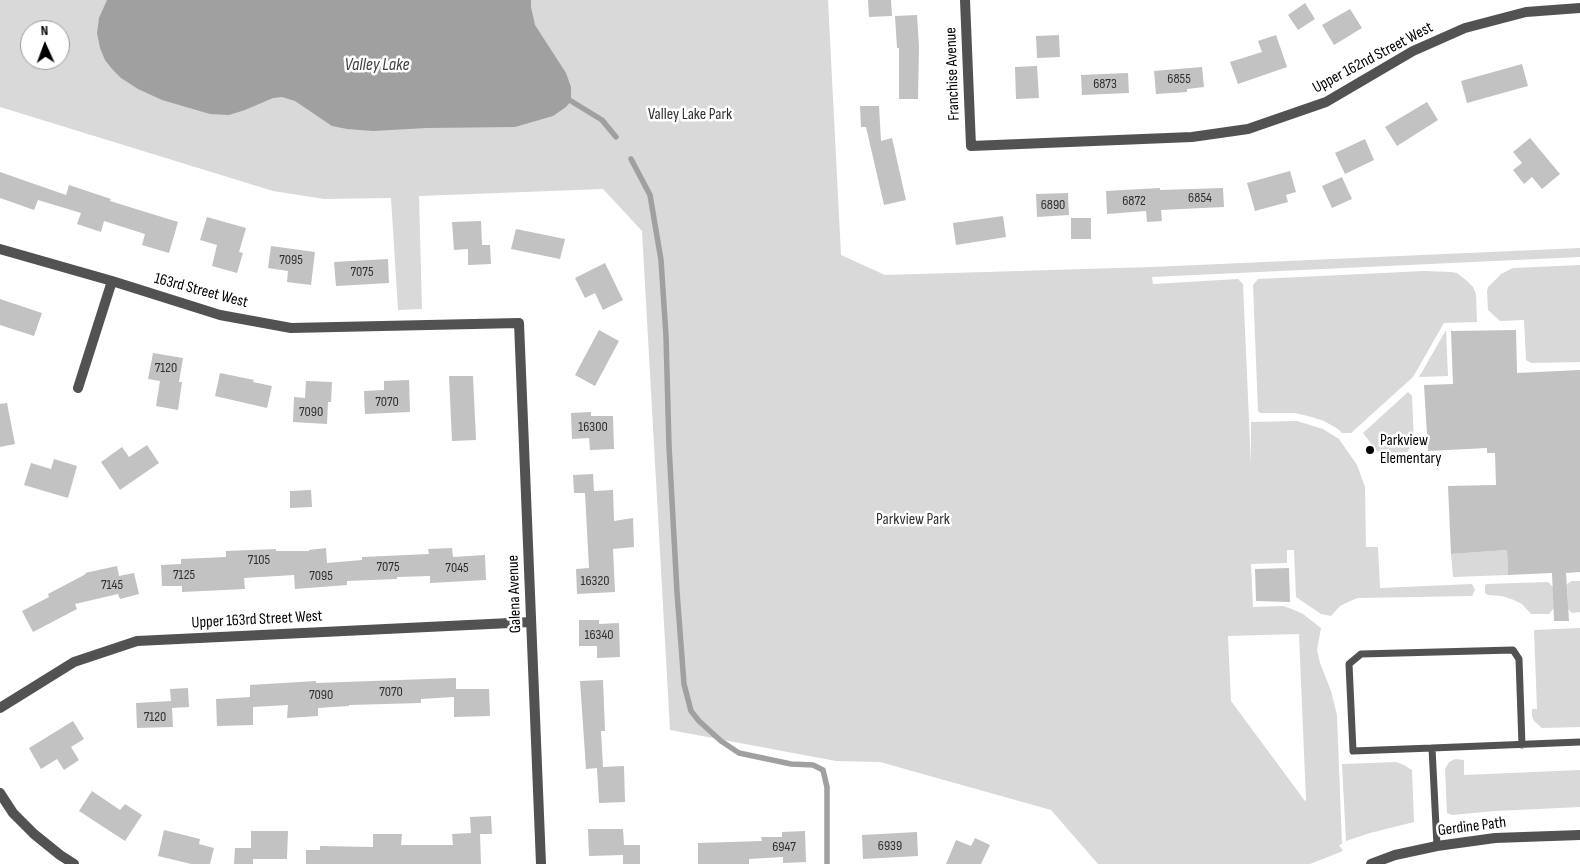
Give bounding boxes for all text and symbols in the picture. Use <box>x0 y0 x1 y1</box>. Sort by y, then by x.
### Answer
street label: Upper 162nd Street West <box>1309 18 1437 98</box>
north arrow <box>20 20 70 70</box>
text: N <box>40 22 49 39</box>
street label: Franchise Avenue <box>942 27 964 121</box>
water label: Valley Lake <box>345 54 409 76</box>
house number: 6855 <box>1167 71 1191 87</box>
house number: 6873 <box>1093 76 1117 92</box>
park label: Valley Lake Park <box>648 105 732 125</box>
house number: 6854 <box>1188 190 1212 206</box>
house number: 6872 <box>1122 193 1146 209</box>
house number: 6890 <box>1041 197 1065 213</box>
house number: 7095 <box>279 252 303 268</box>
house number: 7075 <box>351 264 373 280</box>
street label: 163rd Street West <box>152 269 250 313</box>
house number: 7120 <box>155 360 177 376</box>
house number: 7070 <box>375 394 399 410</box>
house number: 7090 <box>299 404 323 420</box>
house number: 16300 <box>578 419 608 435</box>
place label: Parkview Elementary <box>1380 431 1442 469</box>
marker: Parkview Elementary <box>1364 444 1376 456</box>
park label: Parkview Park <box>876 510 950 530</box>
house number: 7105 <box>248 552 270 568</box>
street label: Galena Avenue <box>504 555 526 633</box>
house number: 7075 <box>377 559 399 575</box>
house number: 7045 <box>445 560 469 576</box>
house number: 7125 <box>173 567 195 583</box>
house number: 7095 <box>309 568 333 584</box>
house number: 16320 <box>581 573 609 589</box>
house number: 7145 <box>101 577 123 593</box>
street label: Upper 163rd Street West <box>191 607 323 633</box>
house number: 16340 <box>584 627 614 643</box>
house number: 7070 <box>379 684 403 700</box>
house number: 7090 <box>309 687 333 703</box>
house number: 7120 <box>144 709 166 725</box>
street label: Gerdine Path <box>1437 813 1507 841</box>
house number: 6939 <box>878 838 902 854</box>
house number: 6947 <box>772 839 796 855</box>

